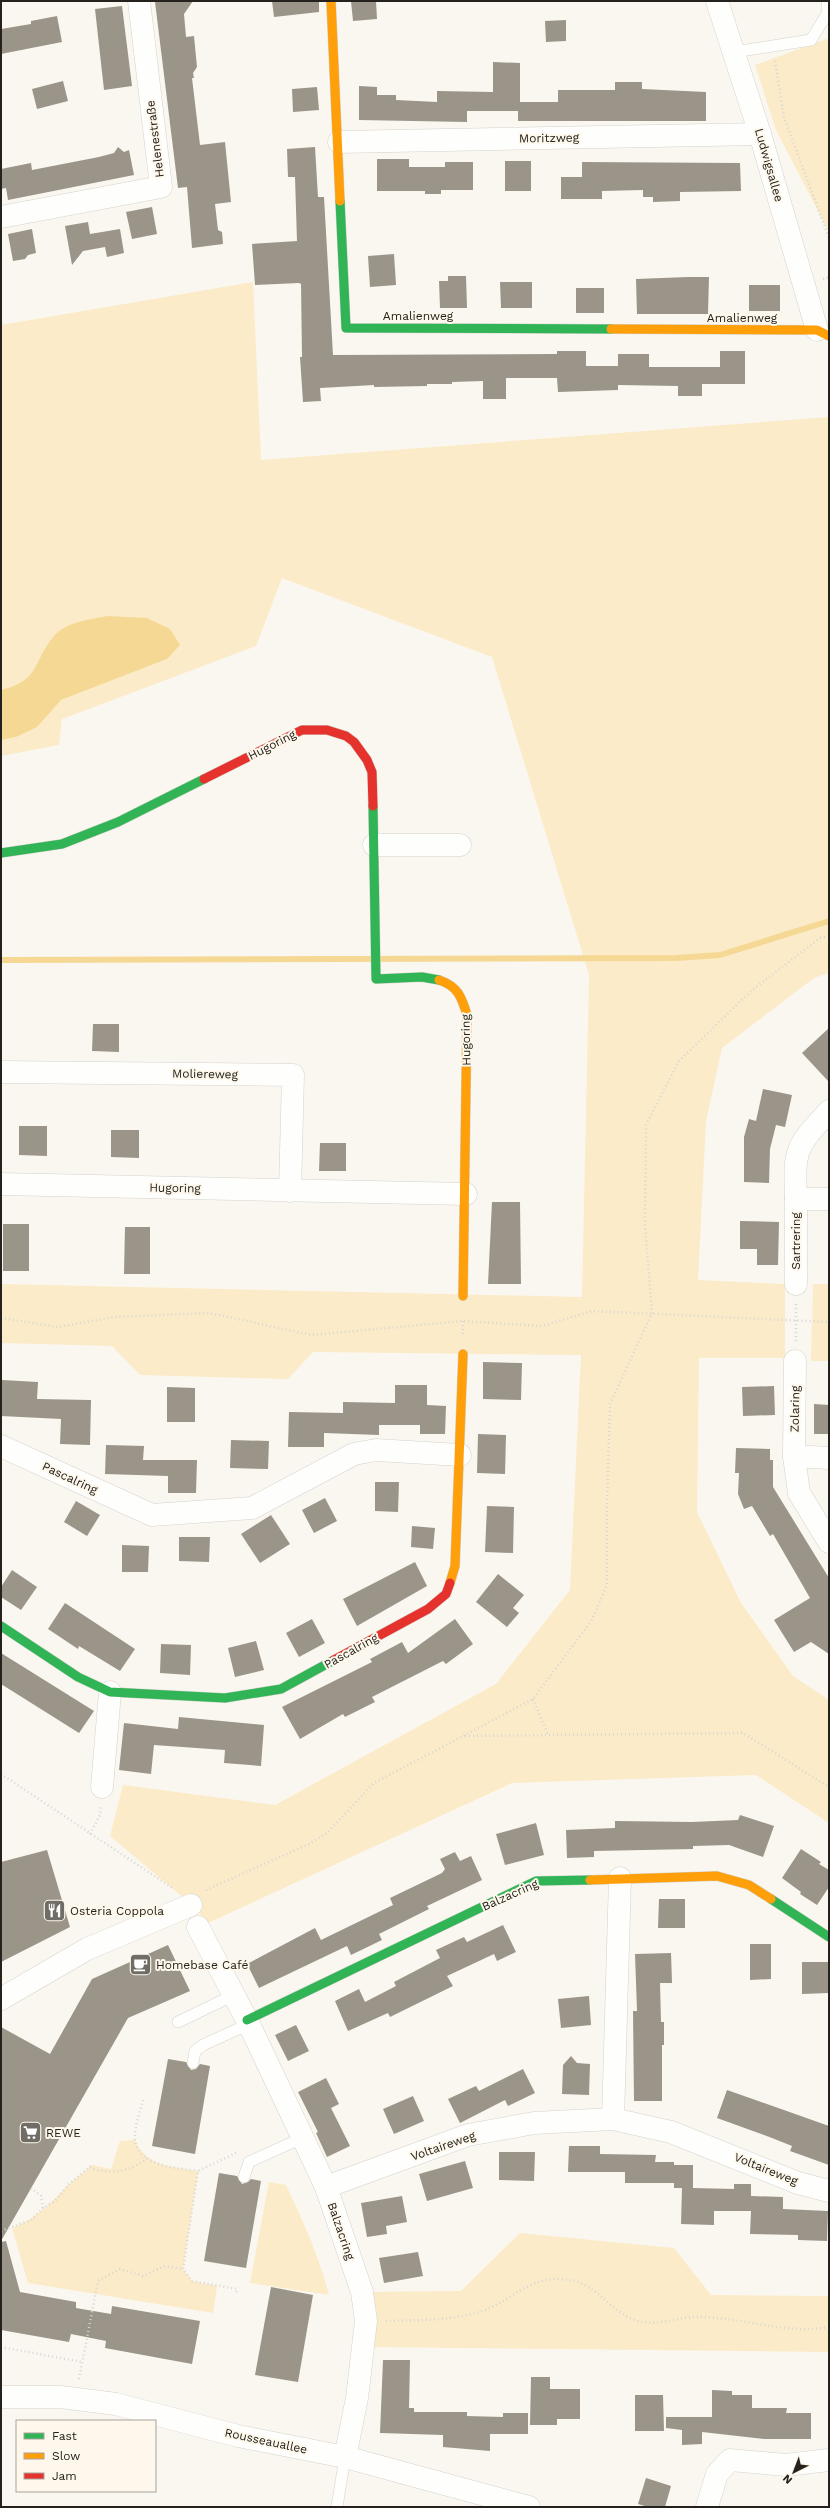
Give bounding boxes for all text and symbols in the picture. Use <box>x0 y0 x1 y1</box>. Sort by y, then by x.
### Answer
street label: Helenestraße <box>143 99 167 178</box>
street label: Ludwigsallee <box>752 127 786 203</box>
street label: Moritzweg <box>519 130 580 146</box>
street label: Amalienweg <box>383 309 454 323</box>
street label: Amalienweg <box>707 311 778 325</box>
street label: Hugoring <box>246 727 299 763</box>
street label: Hugoring <box>459 1013 473 1066</box>
street label: Moliereweg <box>172 1066 239 1082</box>
street label: Hugoring <box>149 1181 202 1195</box>
street label: Sartrering <box>789 1212 803 1270</box>
street label: Zolaring <box>788 1385 802 1433</box>
street label: Pascalring <box>40 1459 100 1497</box>
street label: Pascalring <box>322 1630 381 1672</box>
street label: Balzacring <box>480 1876 541 1914</box>
restaurant icon: Osteria Coppola <box>41 1898 67 1924</box>
place label: Osteria Coppola <box>70 1904 164 1918</box>
cafe icon: Homebase Café <box>128 1952 154 1978</box>
place label: Homebase Café <box>156 1958 248 1972</box>
supermarket icon: REWE <box>18 2120 44 2146</box>
place label: REWE <box>46 2126 81 2140</box>
street label: Voltaireweg <box>409 2128 478 2164</box>
street label: Voltaireweg <box>732 2150 800 2188</box>
street label: Balzacring <box>325 2200 358 2262</box>
legend <box>16 2420 156 2492</box>
street label: Rousseauallee <box>223 2425 309 2457</box>
text: Fast <box>52 2429 77 2443</box>
text: Slow <box>52 2449 80 2463</box>
north arrow <box>774 2452 814 2492</box>
text: Jam <box>52 2469 77 2483</box>
text: N <box>780 2472 795 2487</box>

